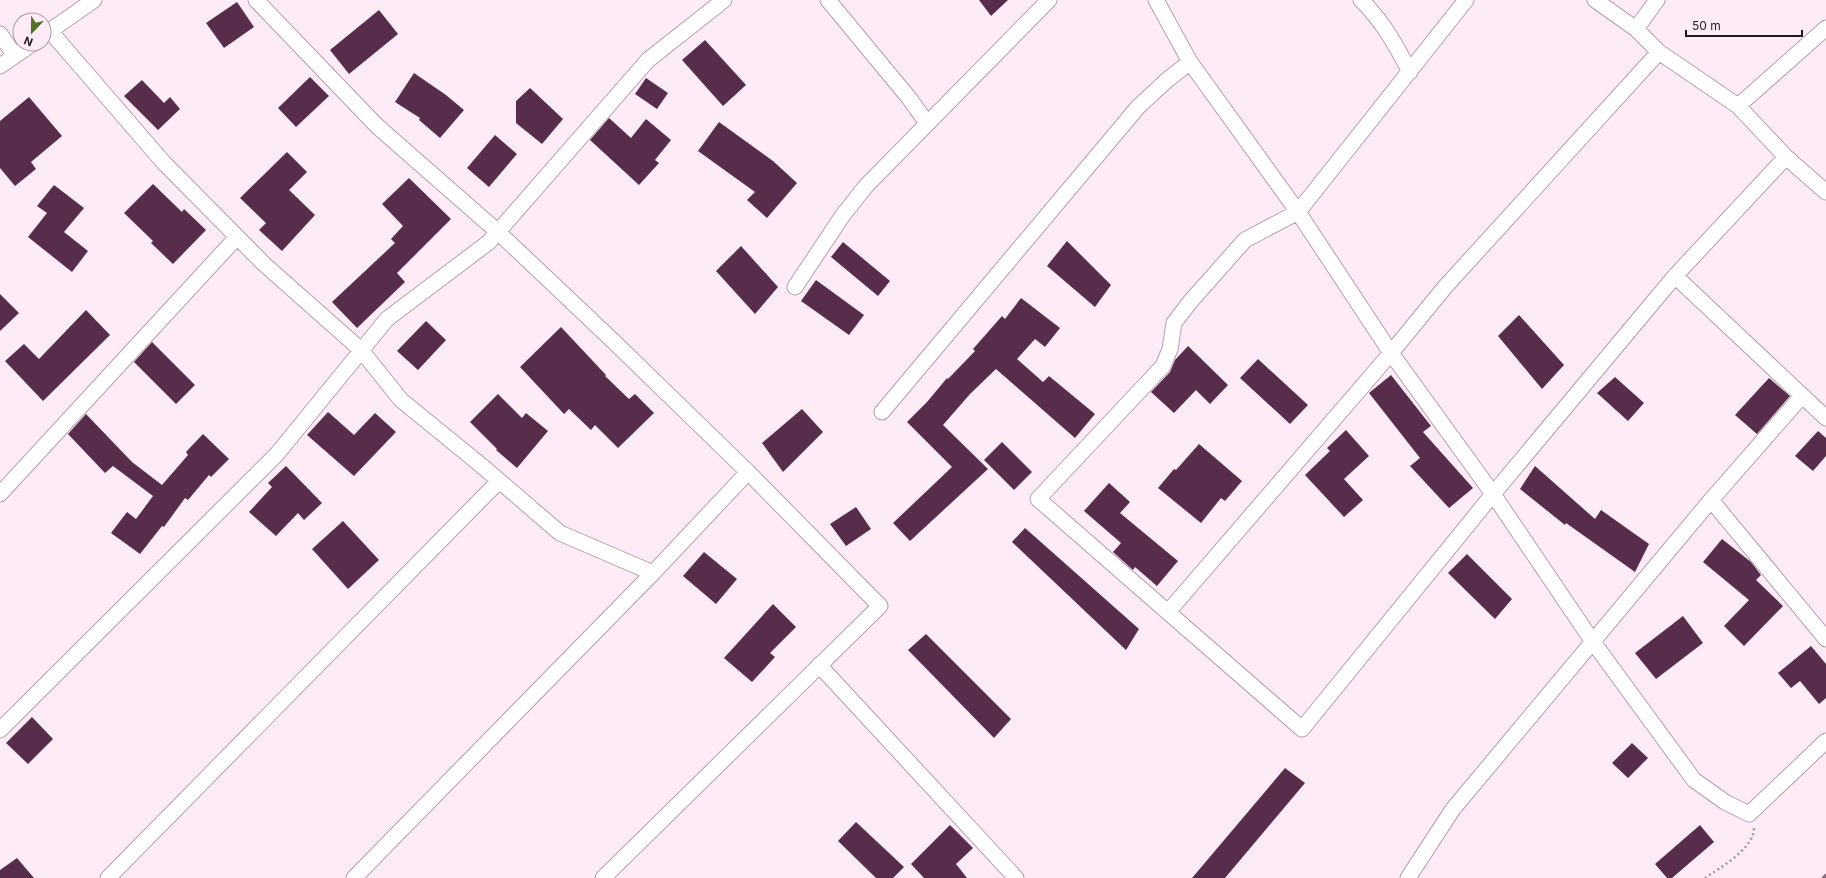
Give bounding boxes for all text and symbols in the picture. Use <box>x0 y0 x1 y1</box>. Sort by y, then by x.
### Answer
north arrow <box>12 12 52 52</box>
scale bar <box>1686 12 1802 38</box>
text: 50 m <box>1692 18 1721 33</box>
text: N <box>22 33 35 49</box>

